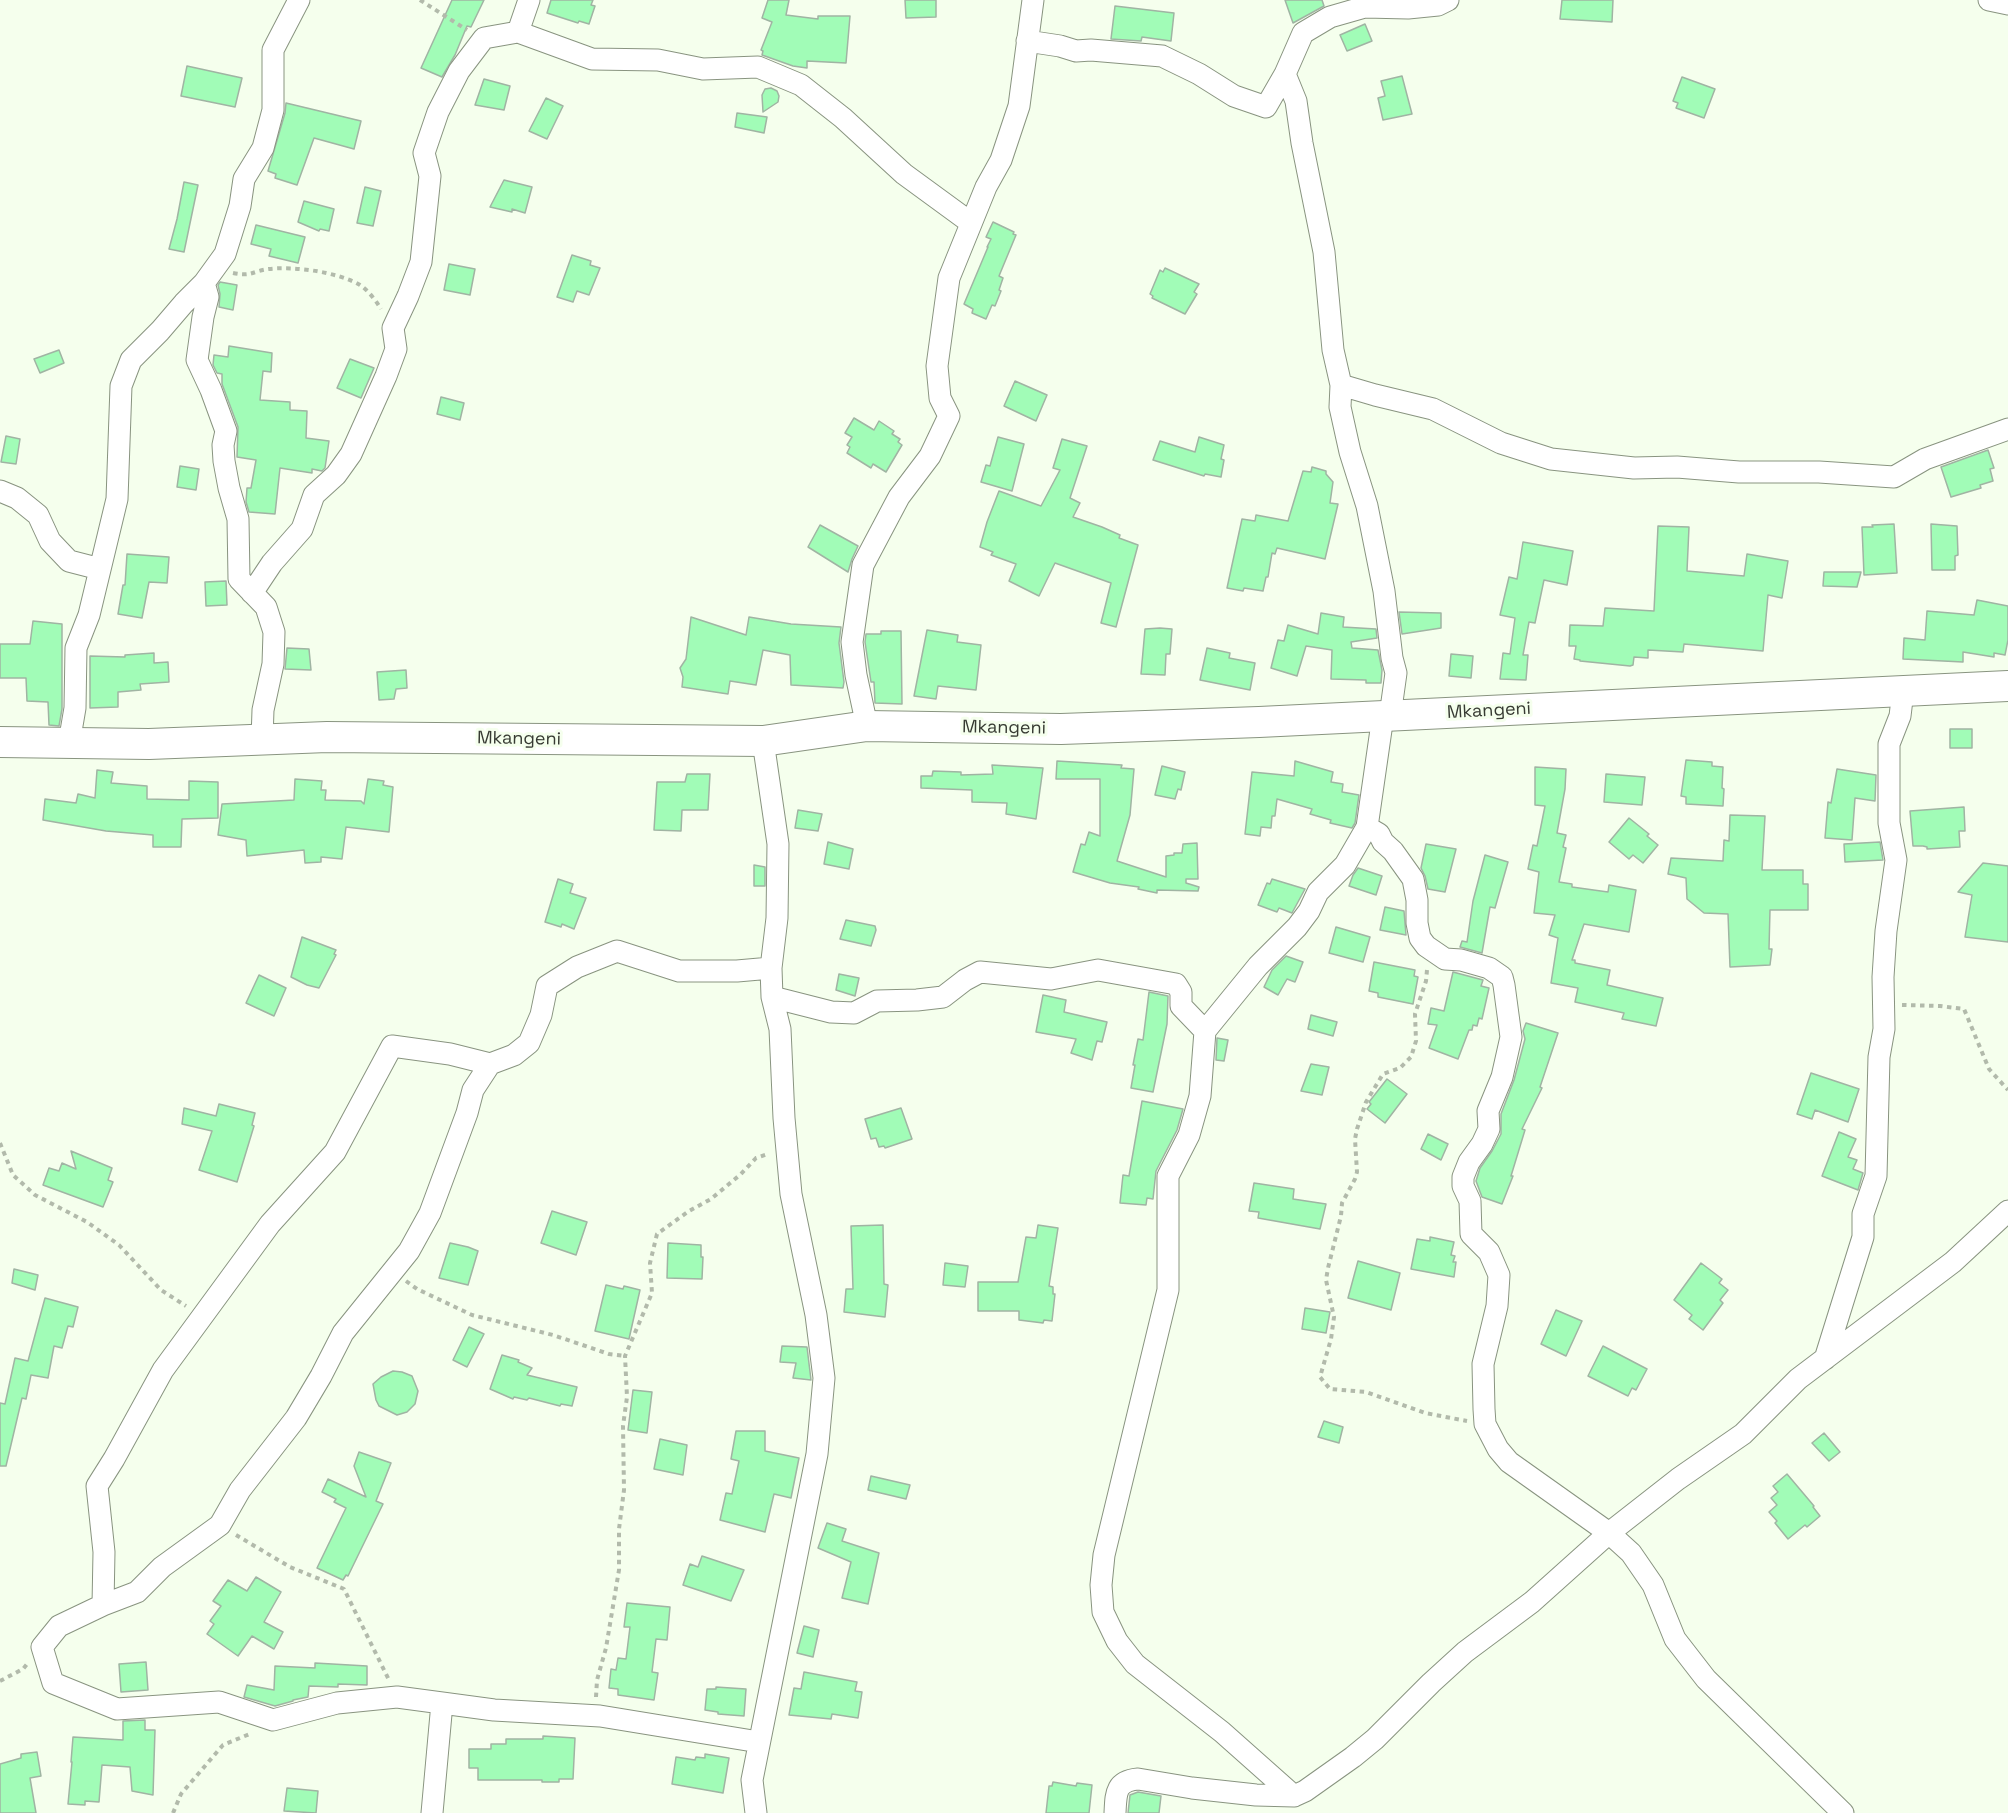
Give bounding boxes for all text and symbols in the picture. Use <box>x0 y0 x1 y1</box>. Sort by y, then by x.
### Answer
street label: Mkangeni <box>1446 698 1532 724</box>
street label: Mkangeni <box>962 716 1046 740</box>
street label: Mkangeni <box>477 727 561 751</box>

